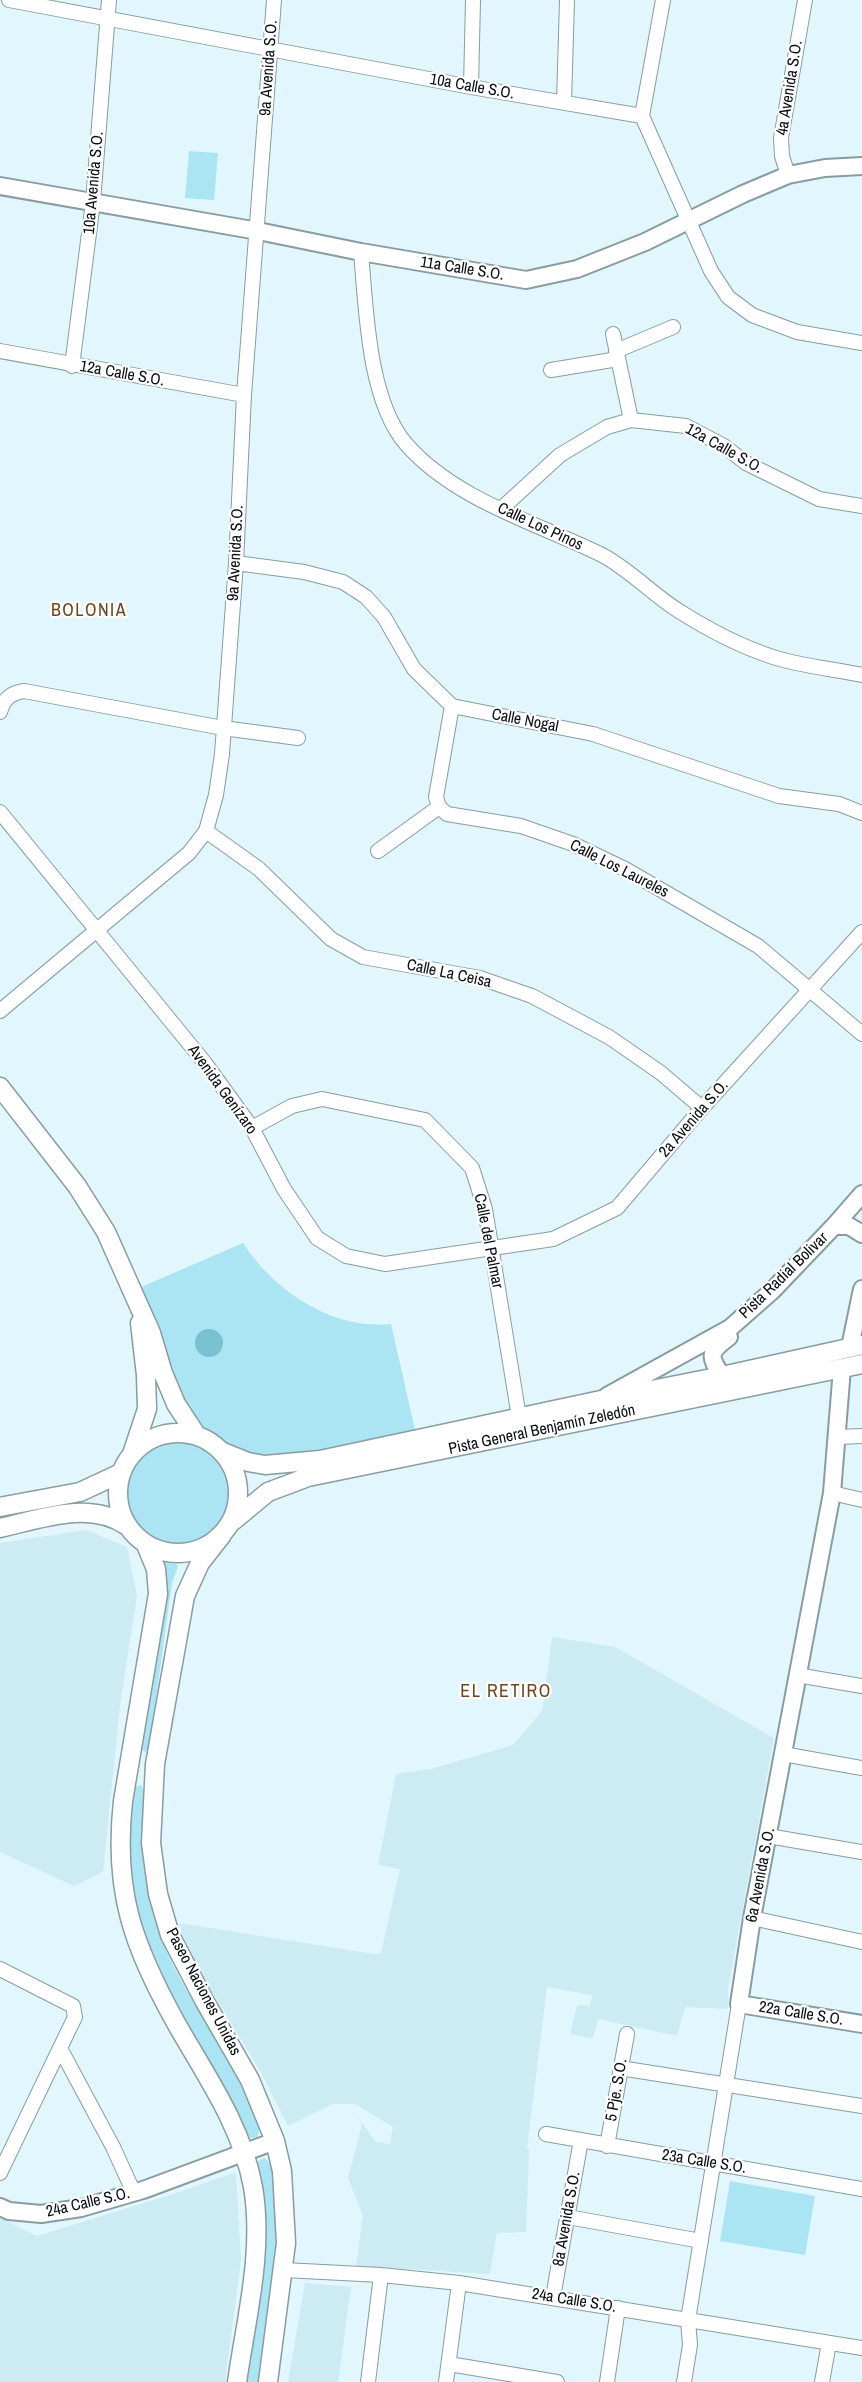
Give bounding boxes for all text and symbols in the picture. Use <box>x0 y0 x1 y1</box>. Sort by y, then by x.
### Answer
street label: 9a Avenida S.O. <box>256 19 282 117</box>
street label: 4a Avenida S.O. <box>773 39 807 137</box>
street label: 10a Calle S.O. <box>428 70 516 104</box>
street label: 10a Avenida S.O. <box>80 131 108 235</box>
street label: 11a Calle S.O. <box>419 253 505 285</box>
street label: 12a Calle S.O. <box>78 357 166 391</box>
street label: 12a Calle S.O. <box>682 420 766 478</box>
street label: Calle Los Pinos <box>494 499 586 555</box>
street label: 9a Avenida S.O. <box>224 505 248 601</box>
district label: BOLONIA <box>51 600 127 622</box>
street label: Calle Nogal <box>490 705 560 737</box>
street label: Calle Los Laureles <box>566 836 672 902</box>
street label: Calle La Ceisa <box>405 956 493 992</box>
street label: Avenida Genízaro <box>183 1042 261 1138</box>
street label: 2a Avenida S.O. <box>655 1076 733 1162</box>
street label: Calle del Palmar <box>469 1192 507 1290</box>
street label: Pista Radial Bolivar <box>736 1229 832 1323</box>
street label: Pista General Benjamín Zeledón <box>447 1401 637 1459</box>
district label: EL RETIRO <box>460 1681 552 1703</box>
street label: 6a Avenida S.O. <box>742 1826 780 1924</box>
street label: Paseo Naciones Unidas <box>161 1925 245 2059</box>
street label: 22a Calle S.O. <box>757 1998 845 2030</box>
street label: 5 Pje. S.O. <box>602 2057 632 2123</box>
street label: 23a Calle S.O. <box>660 2146 748 2178</box>
street label: 8a Avenida S.O. <box>549 2170 585 2268</box>
street label: 24a Calle S.O. <box>44 2184 132 2222</box>
street label: 24a Calle S.O. <box>530 2285 618 2317</box>

